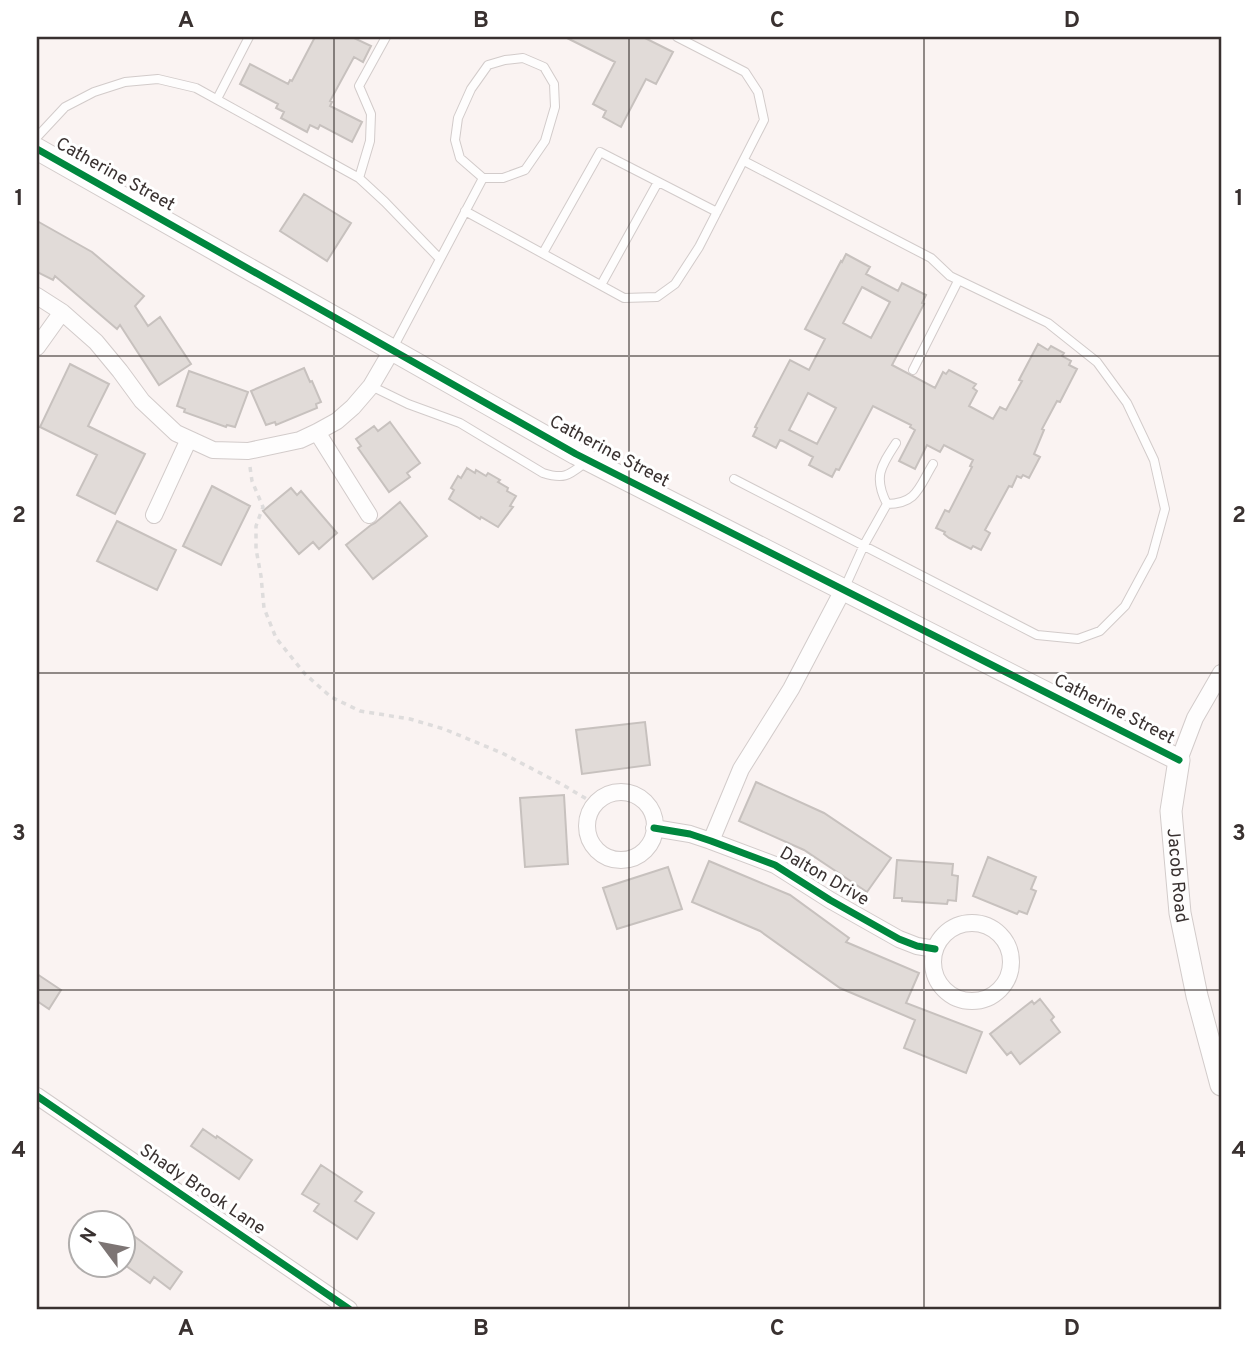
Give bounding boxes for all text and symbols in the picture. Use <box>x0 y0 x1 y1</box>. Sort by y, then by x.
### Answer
text: A <box>178 7 194 36</box>
text: B <box>473 7 489 36</box>
text: C <box>770 7 784 36</box>
text: D <box>1064 7 1080 36</box>
street label: Catherine Street <box>51 133 179 217</box>
text: 1 <box>14 185 24 214</box>
text: 1 <box>1234 185 1244 214</box>
street label: Catherine Street <box>545 411 673 493</box>
text: 2 <box>12 502 26 531</box>
text: 2 <box>1232 502 1246 531</box>
street label: Catherine Street <box>1050 670 1178 750</box>
text: 3 <box>12 820 26 849</box>
text: 3 <box>1232 820 1246 849</box>
street label: Jacob Road <box>1161 827 1193 925</box>
street label: Dalton Drive <box>775 842 873 912</box>
text: 4 <box>12 1137 26 1166</box>
text: 4 <box>1232 1137 1246 1166</box>
street label: Shady Brook Lane <box>135 1139 269 1241</box>
north arrow <box>66 1210 136 1280</box>
text: N <box>75 1224 103 1248</box>
text: A <box>178 1315 194 1344</box>
text: B <box>473 1315 489 1344</box>
text: C <box>770 1315 784 1344</box>
text: D <box>1064 1315 1080 1344</box>

